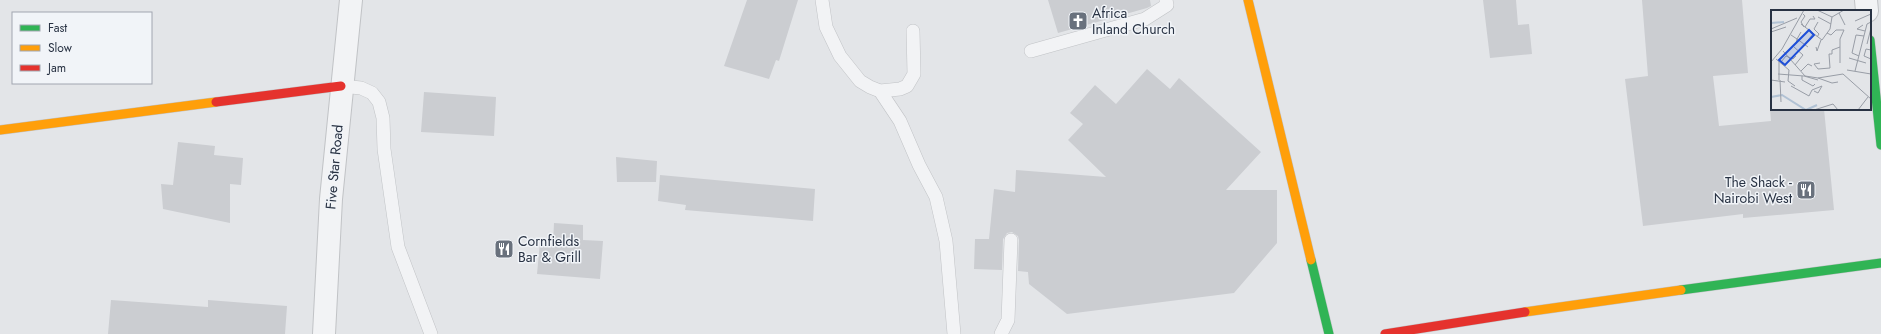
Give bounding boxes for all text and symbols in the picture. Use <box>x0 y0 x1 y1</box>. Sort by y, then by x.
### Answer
place label: Africa Inland Church <box>1092 3 1175 39</box>
church icon: Africa Inland Church <box>1067 10 1089 32</box>
inset map <box>1771 10 1871 110</box>
legend <box>12 12 152 84</box>
text: Fast <box>48 19 67 37</box>
text: Slow <box>48 39 73 57</box>
text: Jam <box>46 59 66 77</box>
street label: Five Star Road <box>320 124 348 210</box>
place label: The Shack - Nairobi West <box>1714 172 1793 208</box>
restaurant icon: The Shack - Nairobi West <box>1795 179 1817 201</box>
place label: Cornfields Bar & Grill <box>518 231 581 267</box>
restaurant icon: Cornfields Bar & Grill <box>493 238 515 260</box>

